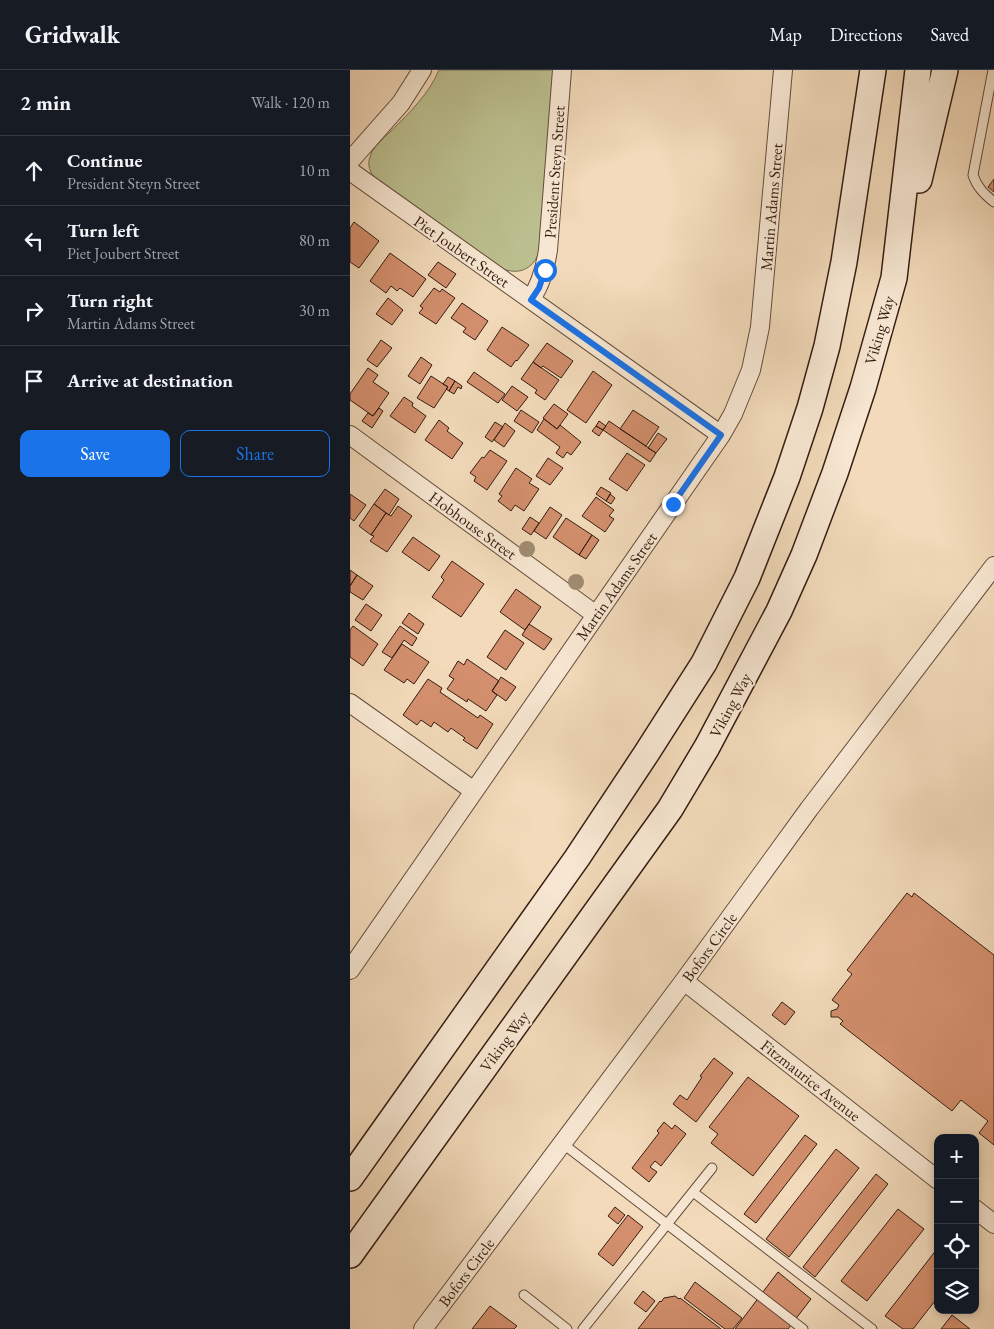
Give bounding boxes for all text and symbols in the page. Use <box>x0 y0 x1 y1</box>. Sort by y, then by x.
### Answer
text: Gridwalk <box>25 19 120 50</box>
text: Map <box>770 23 802 46</box>
text: Directions <box>830 23 902 46</box>
text: Saved <box>930 23 969 46</box>
text: 2 min <box>20 89 71 116</box>
text: Walk · 120 m <box>251 92 330 113</box>
street label: President Steyn Street <box>539 105 570 239</box>
street label: Martin Adams Street <box>755 142 788 272</box>
text: Continue <box>67 148 142 173</box>
icon: ahead <box>20 157 48 185</box>
text: 10 m <box>299 160 330 181</box>
text: President Steyn Street <box>67 173 200 194</box>
street label: Piet Joubert Street <box>410 211 514 292</box>
text: Turn left <box>67 218 139 243</box>
icon: left <box>20 227 48 255</box>
text: 80 m <box>299 230 330 251</box>
text: Piet Joubert Street <box>67 243 179 264</box>
route start <box>534 259 557 282</box>
text: Turn right <box>67 288 153 313</box>
street label: Viking Way <box>860 292 900 367</box>
icon: right <box>20 297 48 325</box>
text: 30 m <box>299 300 330 321</box>
text: Martin Adams Street <box>67 313 195 334</box>
icon: arrive <box>20 367 48 395</box>
text: Arrive at destination <box>67 368 233 393</box>
button: Save <box>20 430 170 477</box>
button: Share <box>180 430 330 477</box>
street label: Hobhouse Street <box>425 487 521 564</box>
route end <box>662 493 685 516</box>
street label: Martin Adams Street <box>571 528 662 645</box>
street label: Viking Way <box>705 668 757 741</box>
street label: Bofors Circle <box>677 908 742 986</box>
street label: Viking Way <box>475 1006 534 1076</box>
street label: Fitzmaurice Avenue <box>756 1035 865 1126</box>
map controls <box>934 1134 979 1314</box>
button: + <box>934 1134 979 1179</box>
button: − <box>934 1179 979 1224</box>
button: locate <box>934 1224 979 1269</box>
street label: Bofors Circle <box>434 1234 499 1311</box>
button: layers <box>934 1269 979 1314</box>

